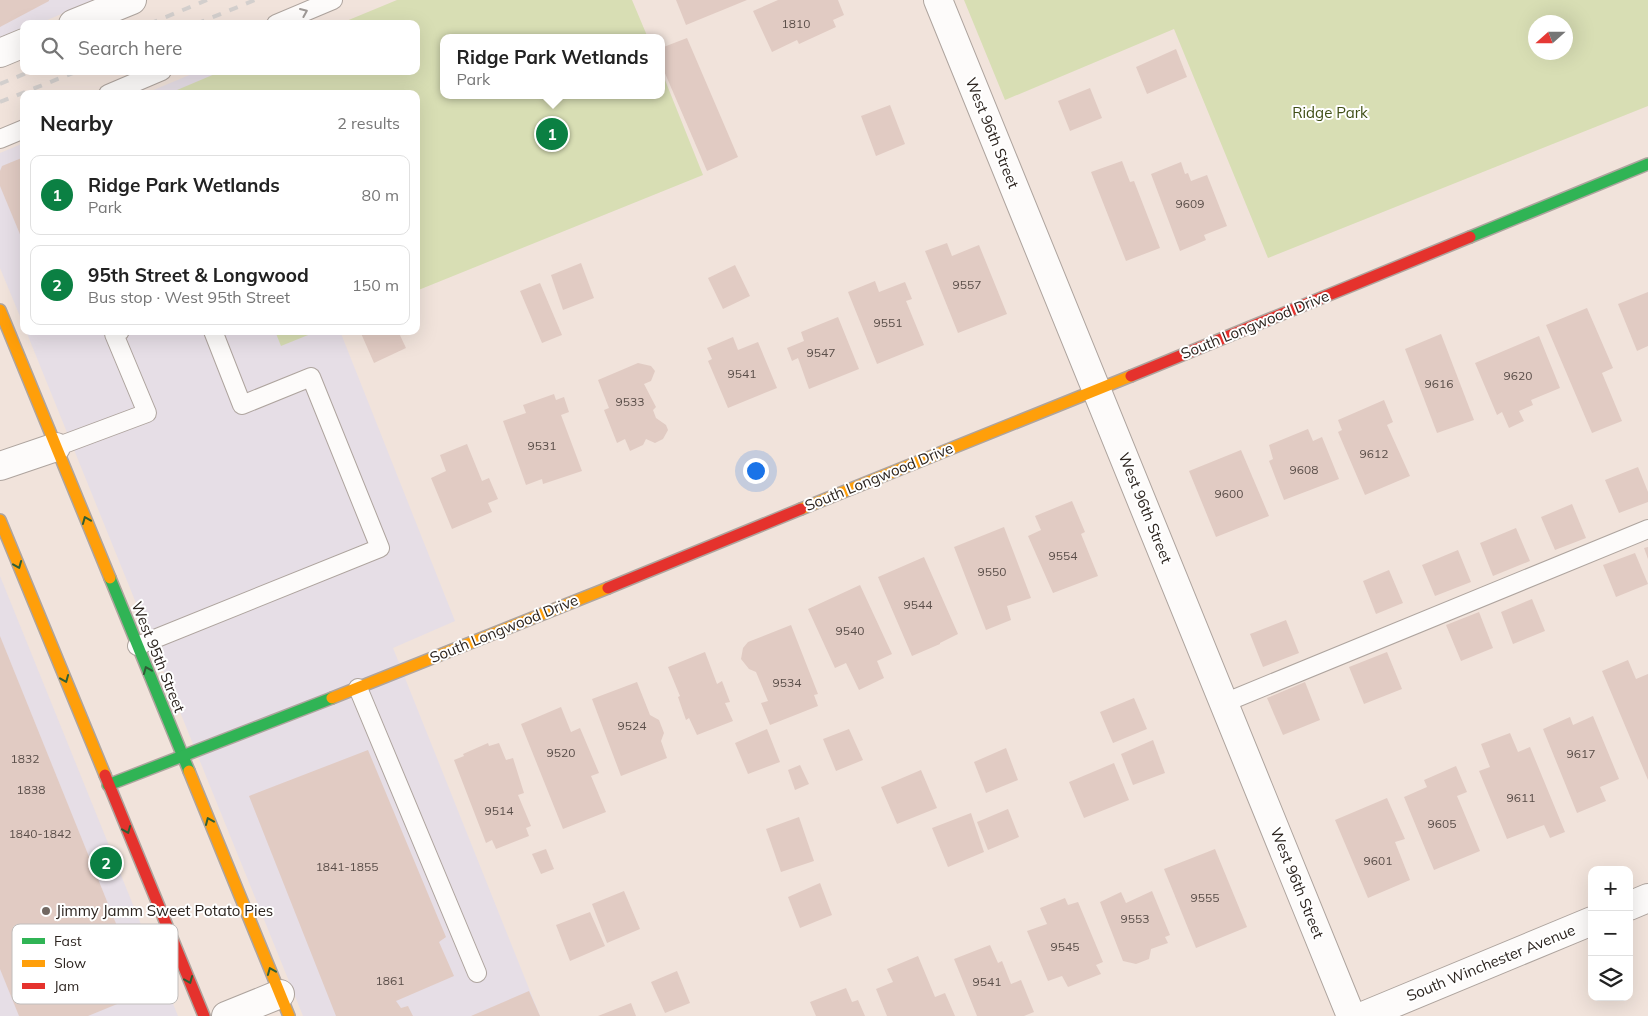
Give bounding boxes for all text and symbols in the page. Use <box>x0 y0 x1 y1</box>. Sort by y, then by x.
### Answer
one-way arrow <box>299 8 308 18</box>
north arrow <box>1528 15 1573 60</box>
house number: 1810 <box>782 16 810 31</box>
search box <box>20 20 420 75</box>
icon: search <box>38 34 66 62</box>
popup <box>440 34 665 99</box>
text: Search here <box>78 36 182 60</box>
text: Ridge Park Wetlands <box>457 45 648 69</box>
text: Park <box>457 69 490 89</box>
street label: West 96th Street <box>962 75 1023 191</box>
park label: Ridge Park <box>1292 103 1368 122</box>
text: Nearby <box>40 110 113 136</box>
text: 2 results <box>337 113 400 133</box>
pin: 1 <box>536 115 568 153</box>
text: Ridge Park Wetlands <box>88 173 280 197</box>
text: 1 <box>52 185 62 205</box>
text: 80 m <box>362 185 399 205</box>
house number: 9609 <box>1176 196 1204 211</box>
text: Park <box>88 197 122 217</box>
text: 95th Street & Longwood <box>88 263 309 287</box>
text: 2 <box>52 275 62 295</box>
text: 150 m <box>352 275 399 295</box>
house number: 9557 <box>953 277 981 292</box>
street label: South Longwood Drive <box>1178 286 1332 363</box>
text: Bus stop · West 95th Street <box>88 287 290 307</box>
house number: 9551 <box>874 315 902 330</box>
house number: 9547 <box>807 345 835 360</box>
house number: 9541 <box>728 366 756 381</box>
house number: 9620 <box>1504 368 1532 383</box>
house number: 9616 <box>1425 376 1453 391</box>
house number: 9533 <box>616 394 644 409</box>
house number: 9531 <box>528 438 556 453</box>
street label: South Longwood Drive <box>802 438 956 515</box>
house number: 9612 <box>1360 446 1388 461</box>
street label: West 96th Street <box>1115 450 1176 566</box>
your location <box>743 458 769 484</box>
house number: 9608 <box>1290 462 1318 477</box>
house number: 9600 <box>1215 486 1243 501</box>
one-way arrow <box>81 516 92 525</box>
house number: 9554 <box>1049 548 1077 563</box>
one-way arrow <box>12 560 23 569</box>
house number: 9550 <box>978 564 1006 579</box>
street label: South Longwood Drive <box>427 590 581 667</box>
house number: 9544 <box>904 597 932 612</box>
street label: West 95th Street <box>128 599 189 715</box>
house number: 9540 <box>836 623 864 638</box>
one-way arrow <box>143 666 153 675</box>
one-way arrow <box>60 675 70 683</box>
house number: 9534 <box>773 675 801 690</box>
house number: 9524 <box>618 718 646 733</box>
house number: 9520 <box>547 745 575 760</box>
house number: 9617 <box>1567 746 1595 761</box>
house number: 1832 <box>11 751 39 766</box>
house number: 1838 <box>17 782 45 797</box>
house number: 9611 <box>1507 790 1535 805</box>
house number: 9514 <box>485 803 513 818</box>
house number: 9605 <box>1428 816 1456 831</box>
one-way arrow <box>204 817 214 825</box>
one-way arrow <box>121 825 131 834</box>
street label: West 96th Street <box>1267 825 1328 941</box>
house number: 1840-1842 <box>9 826 71 841</box>
pin: 2 <box>90 844 122 882</box>
house number: 9601 <box>1364 853 1392 868</box>
house number: 1841-1855 <box>316 859 378 874</box>
map controls <box>1588 866 1633 1001</box>
button: + <box>1588 866 1633 911</box>
house number: 9555 <box>1191 890 1219 905</box>
place label: Jimmy Jamm Sweet Potato Pies <box>56 901 273 920</box>
marker: Jimmy Jamm Sweet Potato Pies <box>40 905 52 917</box>
house number: 9553 <box>1121 911 1149 926</box>
button: − <box>1588 911 1633 956</box>
street label: South Winchester Avenue <box>1404 920 1578 1005</box>
legend <box>12 924 178 1004</box>
text: Fast <box>54 932 82 950</box>
house number: 9545 <box>1051 939 1079 954</box>
text: Slow <box>54 954 86 972</box>
button: layers <box>1588 956 1633 1001</box>
one-way arrow <box>266 967 277 976</box>
house number: 1861 <box>376 973 404 988</box>
house number: 9541 <box>973 974 1001 989</box>
one-way arrow <box>183 975 193 984</box>
text: Jam <box>54 977 79 995</box>

